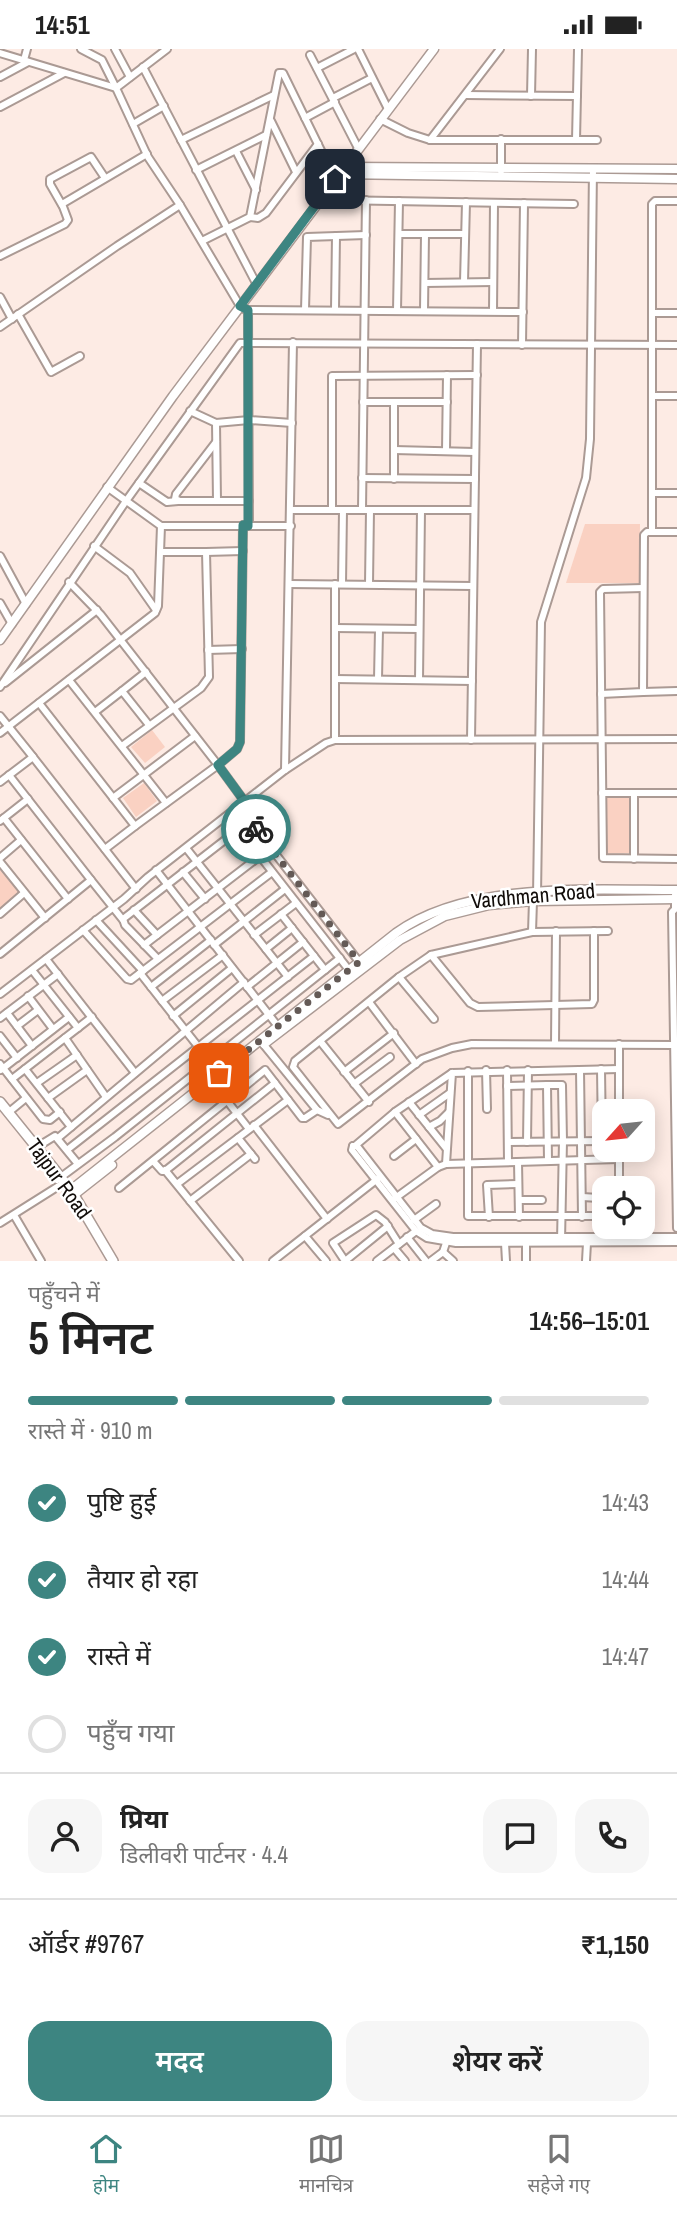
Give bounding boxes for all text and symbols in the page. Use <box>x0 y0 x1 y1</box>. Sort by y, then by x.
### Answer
text: 14:51 <box>35 7 90 42</box>
pin <box>305 149 365 209</box>
icon: home <box>316 160 354 198</box>
courier <box>221 794 291 864</box>
icon: bike <box>237 810 275 848</box>
street label: Vardhman Road <box>470 876 596 915</box>
pin <box>189 1043 249 1103</box>
icon: bag <box>200 1054 238 1092</box>
north arrow <box>592 1099 654 1162</box>
map controls <box>592 1099 655 1239</box>
street label: Tajpur Road <box>20 1132 99 1225</box>
button: locate <box>592 1176 655 1239</box>
text: पहुँचने में <box>28 1278 100 1309</box>
text: 14:56–15:01 <box>529 1303 649 1338</box>
text: 5 मिनट <box>28 1306 153 1368</box>
text: रास्ते में · 910 m <box>28 1415 153 1446</box>
icon: check <box>28 1484 66 1522</box>
text: पुष्टि हुई <box>87 1484 156 1519</box>
text: 14:43 <box>602 1487 649 1518</box>
icon: check <box>28 1561 66 1599</box>
text: तैयार हो रहा <box>87 1561 198 1596</box>
text: 14:44 <box>602 1564 649 1595</box>
icon: check <box>28 1638 66 1676</box>
text: रास्ते में <box>87 1638 151 1673</box>
text: 14:47 <box>602 1641 649 1672</box>
text: पहुँच गया <box>87 1715 174 1750</box>
button: person <box>28 1799 102 1873</box>
button: chat <box>483 1799 557 1873</box>
button: phone <box>575 1799 649 1873</box>
text: प्रिया <box>120 1801 168 1836</box>
text: डिलीवरी पार्टनर · 4.4 <box>120 1839 288 1870</box>
text: ऑर्डर #9767 <box>28 1926 144 1961</box>
text: ₹1,150 <box>581 1927 649 1962</box>
button: मदद <box>28 2021 332 2101</box>
button: शेयर करें <box>346 2021 649 2101</box>
tab: होम <box>87 2130 125 2200</box>
tab: मानचित्र <box>299 2130 353 2200</box>
tab: सहेजे गए <box>527 2130 590 2200</box>

